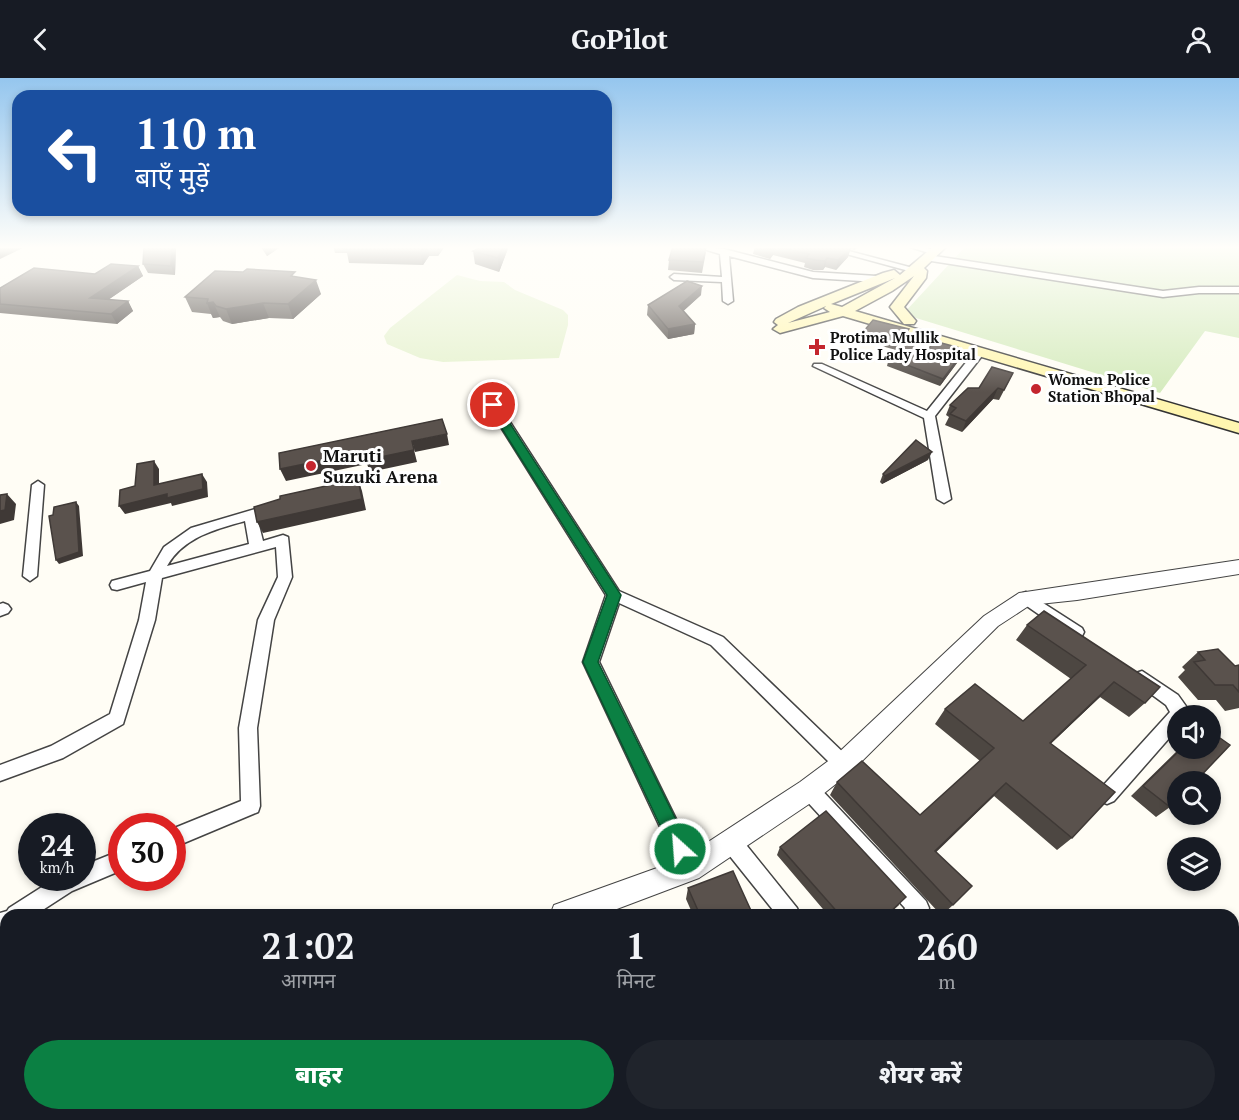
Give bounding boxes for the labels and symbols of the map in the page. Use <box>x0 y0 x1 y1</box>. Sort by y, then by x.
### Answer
place label: Protima Mullik Police Lady Hospital <box>830 327 976 364</box>
marker: Protima Mullik Police Lady Hospital <box>808 338 826 356</box>
place label: Women Police Station Bhopal <box>1048 369 1155 406</box>
pin <box>467 379 518 430</box>
marker: Women Police Station Bhopal <box>1029 382 1043 396</box>
place label: Maruti Suzuki Arena <box>323 443 438 488</box>
marker: Maruti Suzuki Arena <box>304 459 318 473</box>
speed limit sign: 30 <box>108 813 186 891</box>
position arrow <box>648 817 712 881</box>

